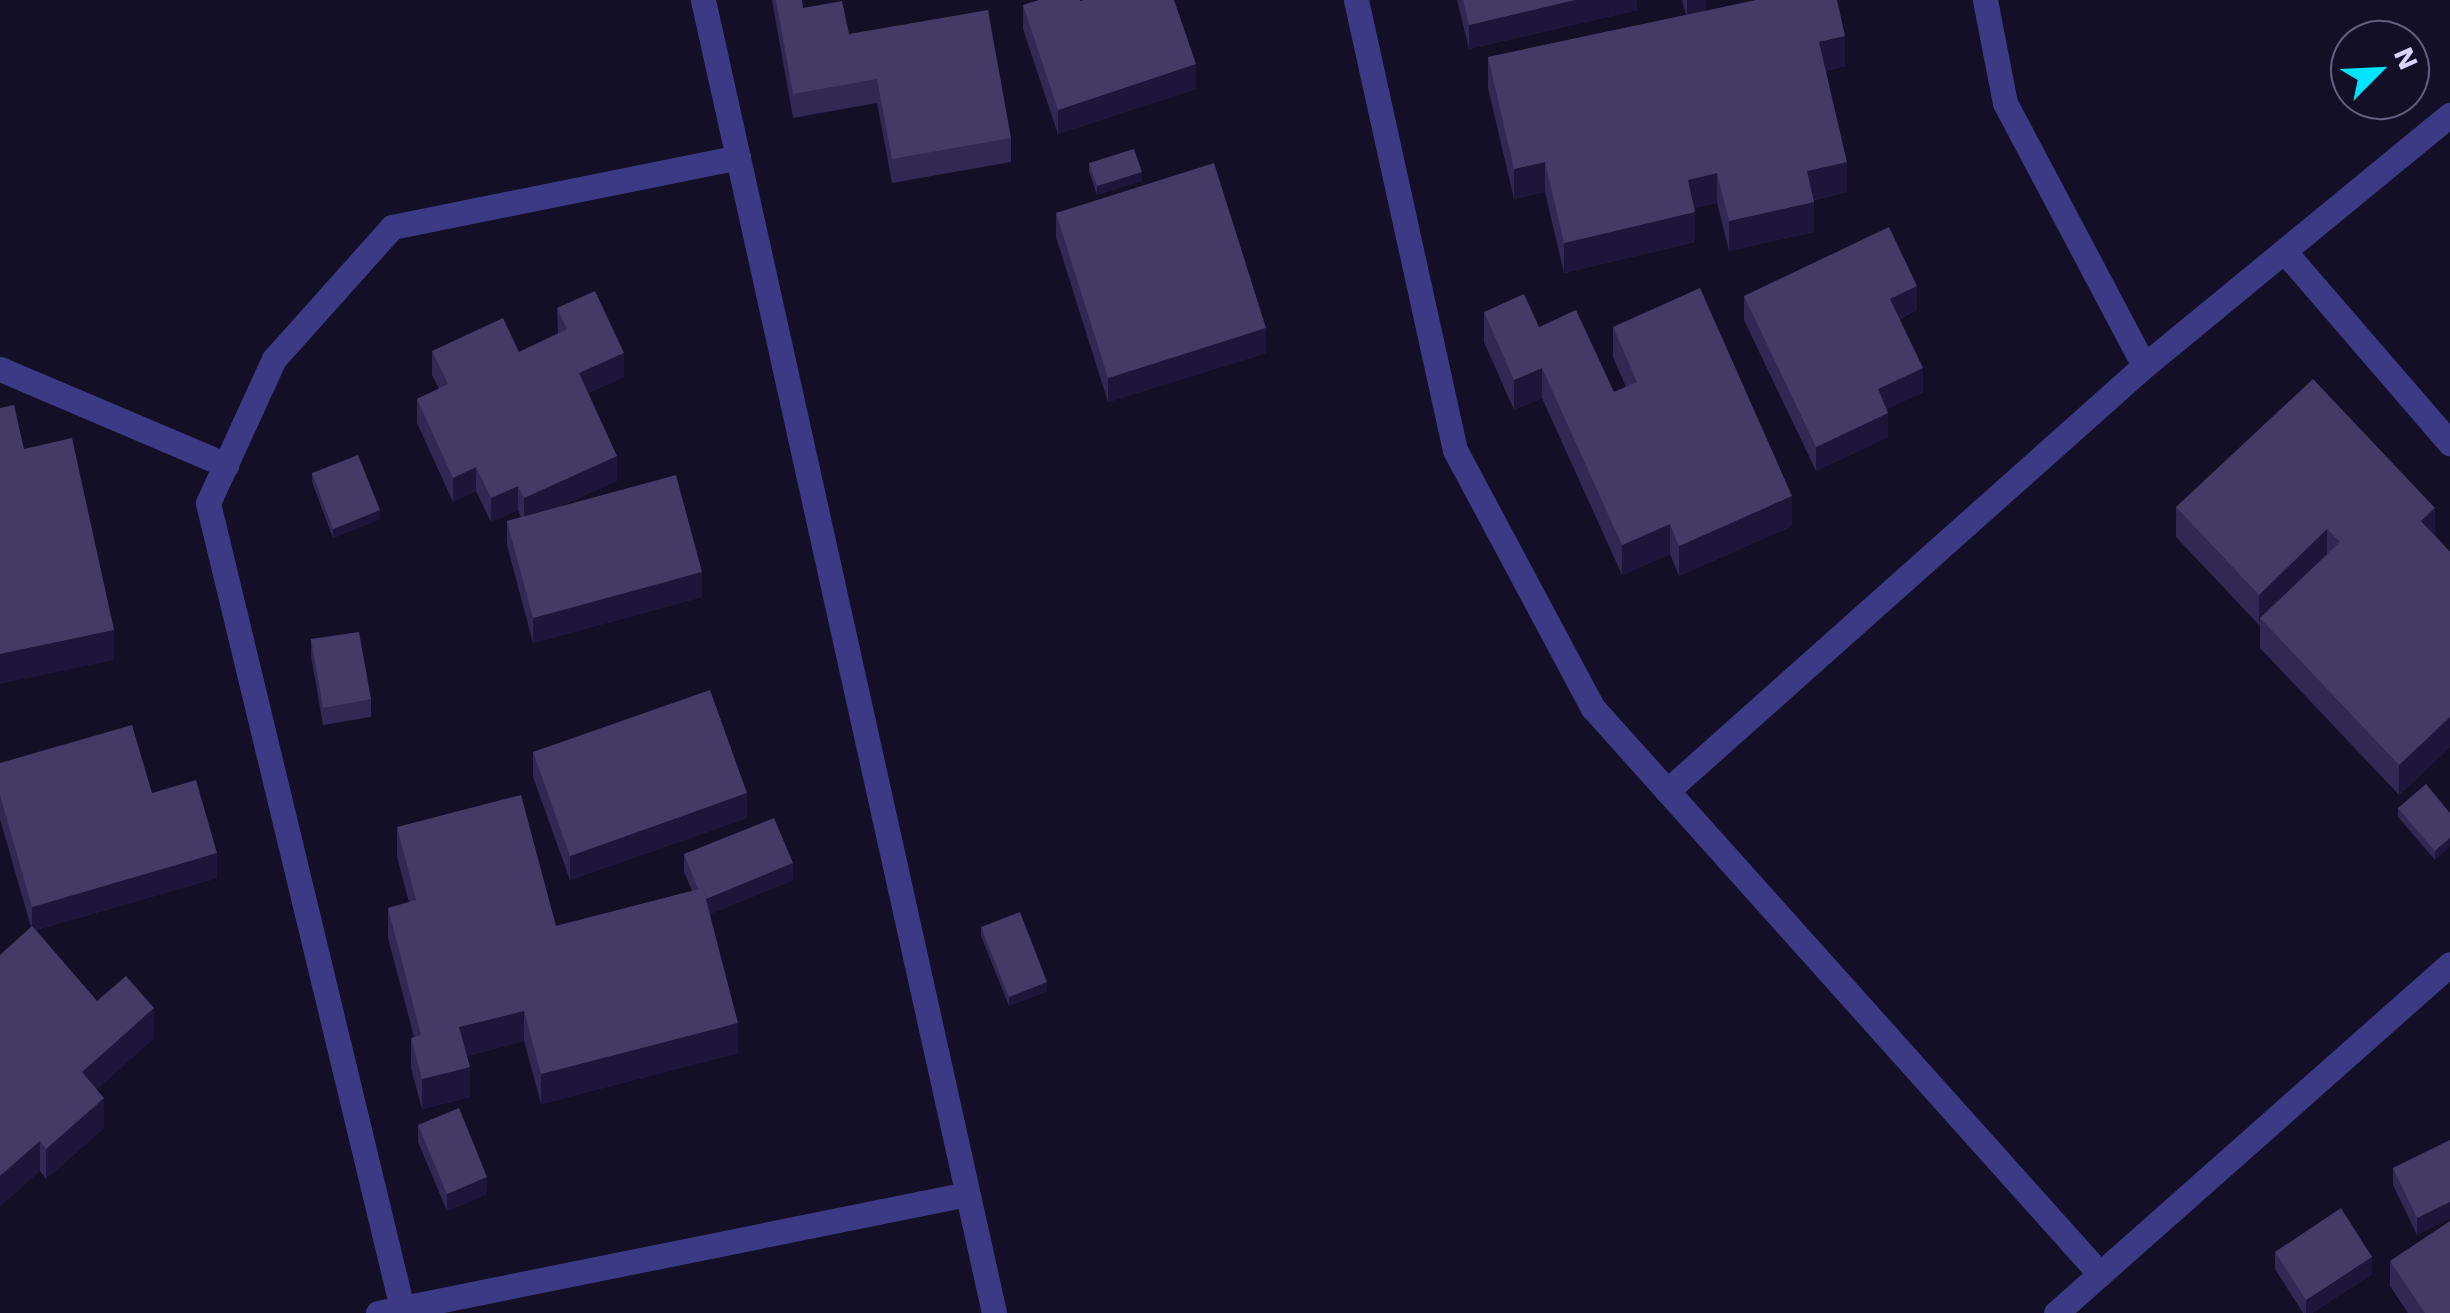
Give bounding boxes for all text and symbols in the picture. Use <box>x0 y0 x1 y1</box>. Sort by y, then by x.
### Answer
north arrow <box>2330 20 2430 120</box>
text: N <box>2387 42 2425 75</box>

